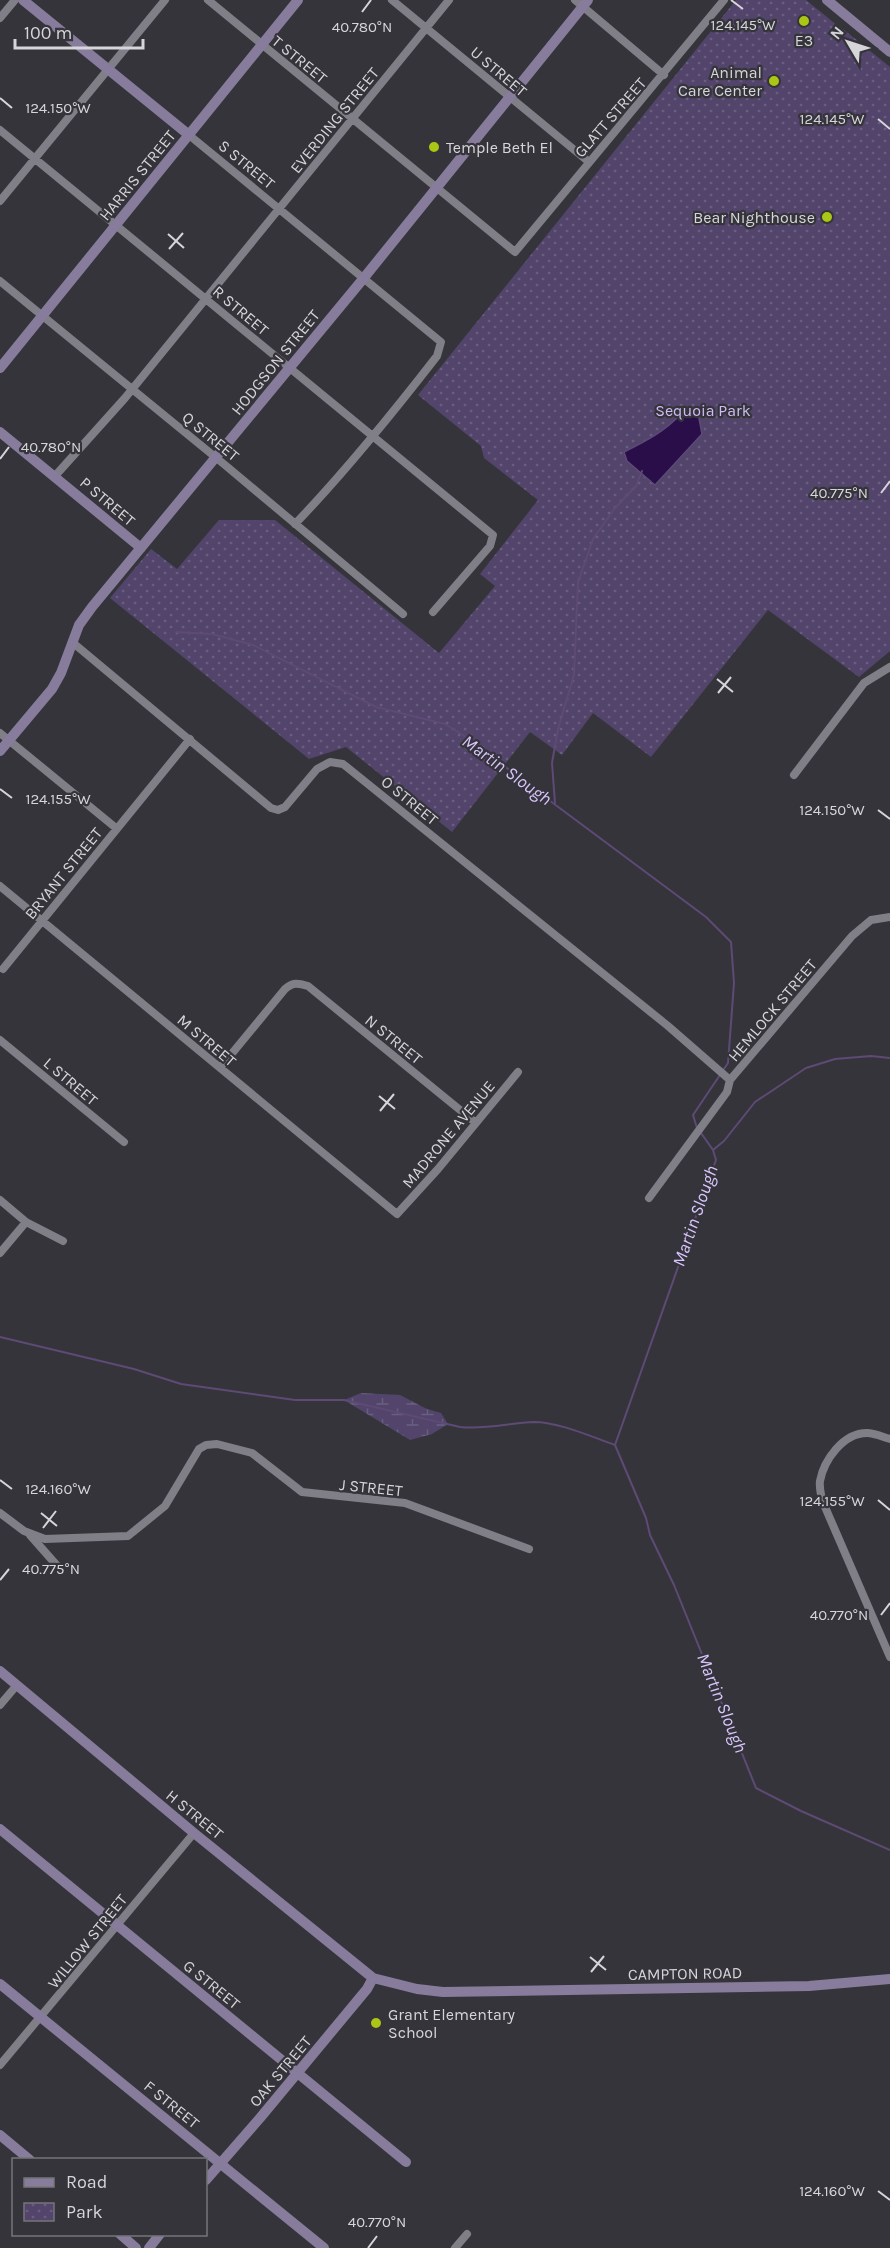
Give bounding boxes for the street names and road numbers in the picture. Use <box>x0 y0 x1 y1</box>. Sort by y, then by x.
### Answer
street label: T STREET <box>268 31 331 87</box>
street label: U STREET <box>467 42 531 100</box>
street label: EVERDING STREET <box>286 64 383 177</box>
street label: GLATT STREET <box>571 74 650 161</box>
street label: HARRIS STREET <box>95 126 180 224</box>
street label: S STREET <box>215 136 279 193</box>
street label: R STREET <box>209 282 272 339</box>
street label: HODGSON STREET <box>227 306 324 419</box>
street label: Q STREET <box>178 408 243 465</box>
street label: P STREET <box>76 473 139 530</box>
street label: O STREET <box>377 772 442 829</box>
street label: BRYANT STREET <box>20 823 106 923</box>
street label: HEMLOCK STREET <box>724 955 821 1065</box>
street label: M STREET <box>173 1010 240 1070</box>
street label: N STREET <box>361 1011 426 1068</box>
street label: L STREET <box>40 1053 102 1109</box>
street label: MADRONE AVENUE <box>398 1077 499 1192</box>
street label: J STREET <box>338 1475 404 1500</box>
street label: H STREET <box>162 1786 227 1843</box>
street label: WILLOW STREET <box>44 1890 131 1992</box>
street label: G STREET <box>179 1956 244 2013</box>
street label: CAMPTON ROAD <box>628 1963 742 1984</box>
street label: OAK STREET <box>245 2032 315 2111</box>
street label: F STREET <box>140 2076 203 2132</box>

